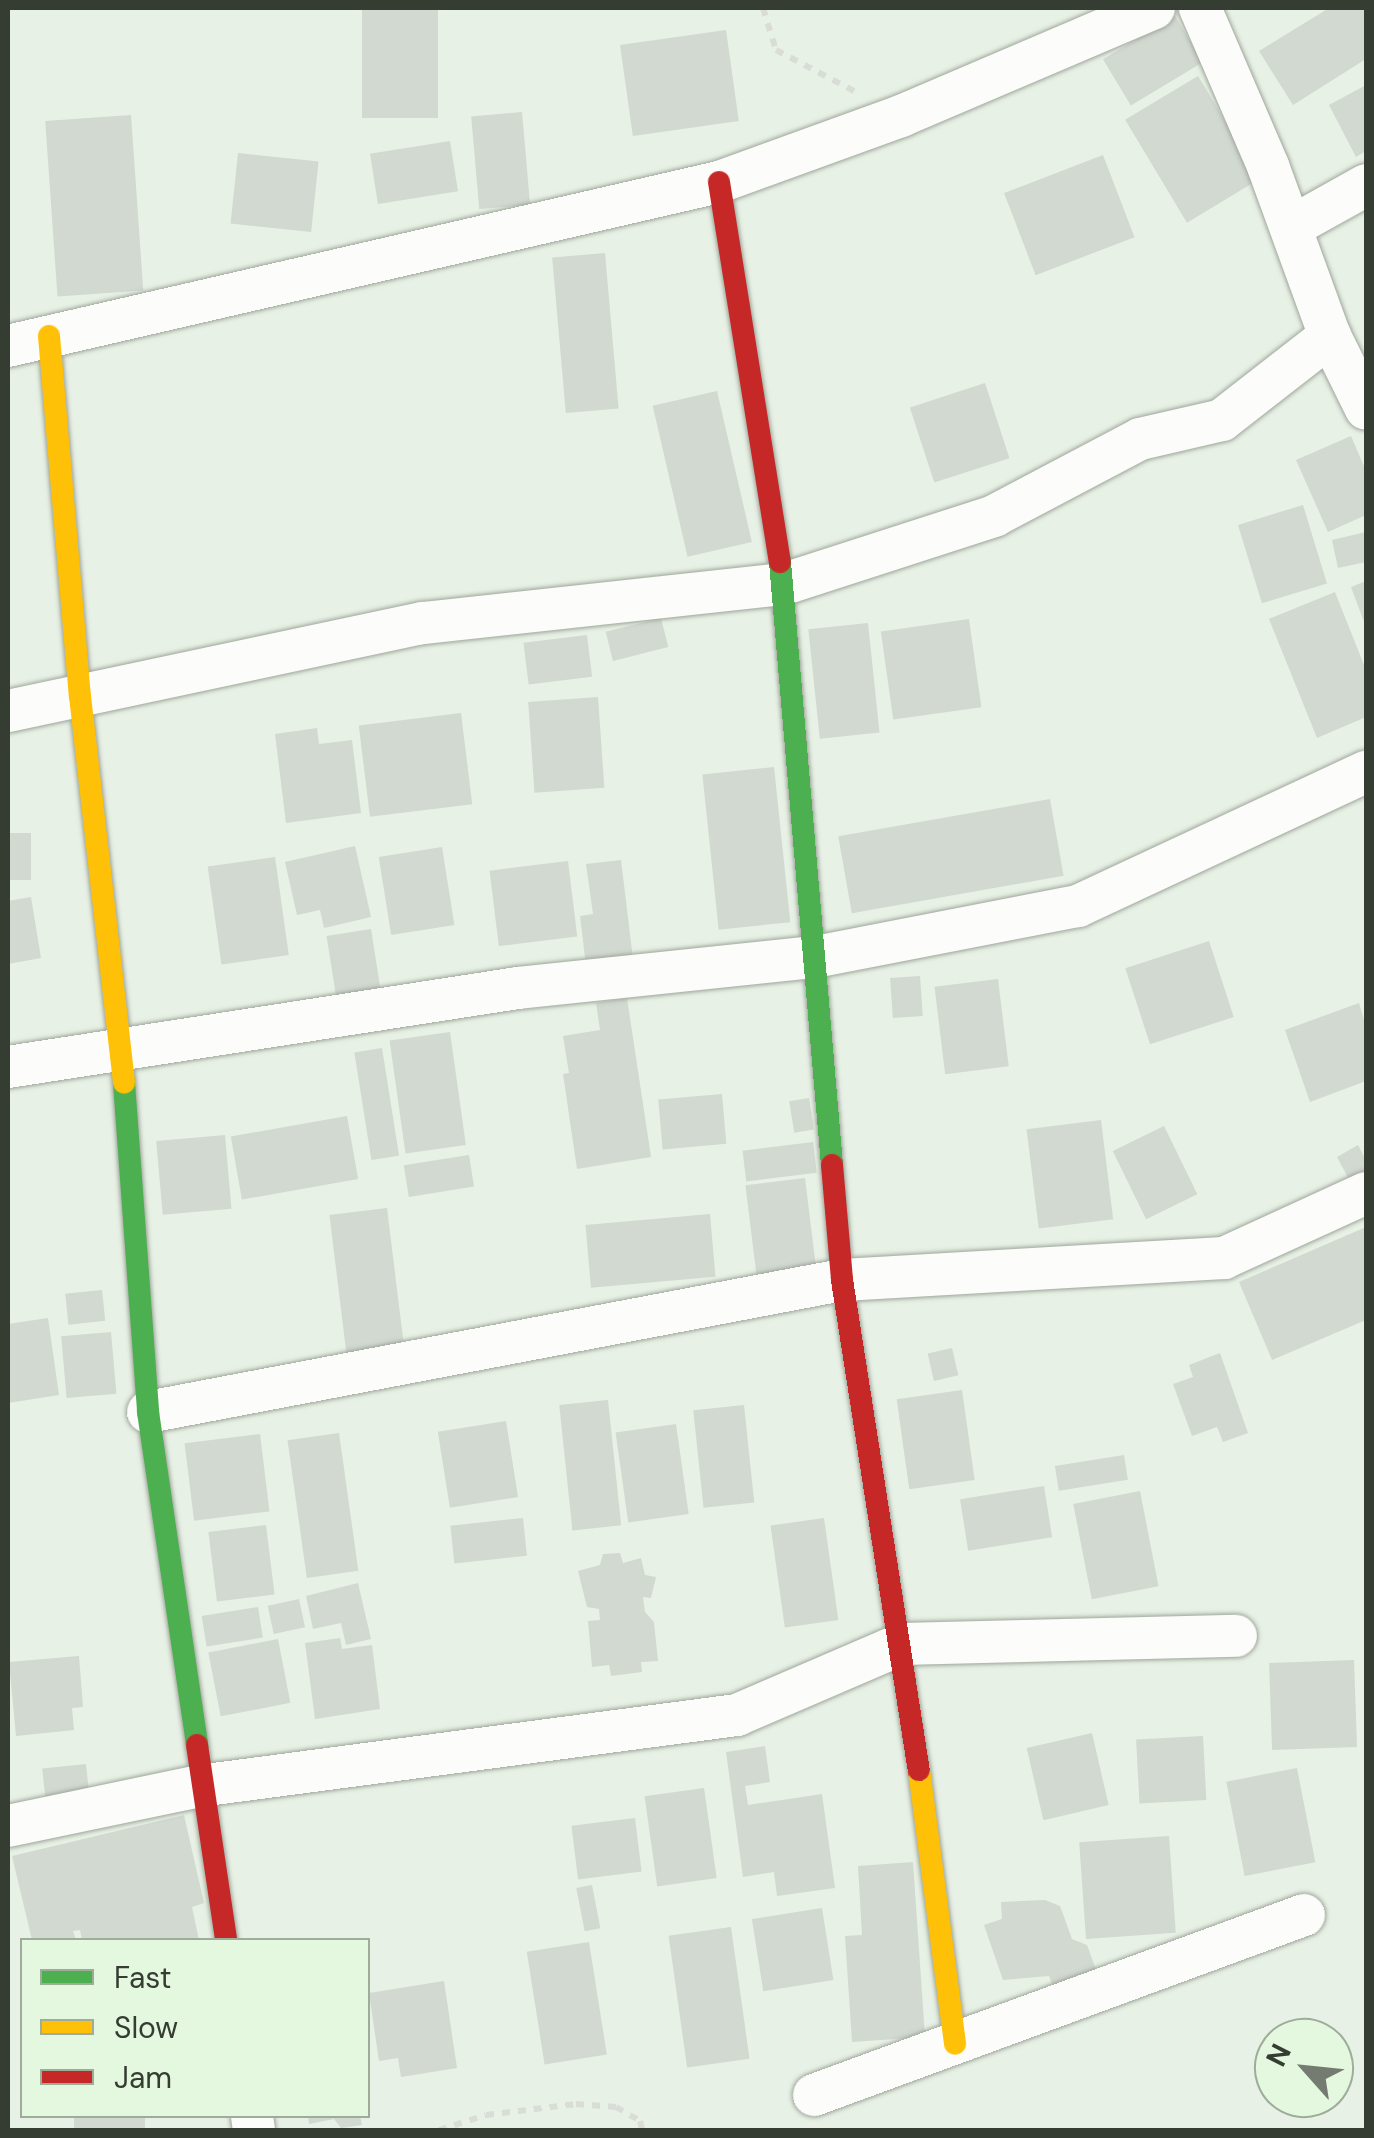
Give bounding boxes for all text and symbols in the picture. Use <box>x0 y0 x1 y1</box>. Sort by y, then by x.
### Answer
legend <box>20 1938 370 2118</box>
text: Fast <box>114 1958 172 1997</box>
text: Slow <box>114 2008 178 2047</box>
north arrow <box>1254 2018 1354 2118</box>
text: N <box>1257 2038 1300 2073</box>
text: Jam <box>114 2058 172 2097</box>

